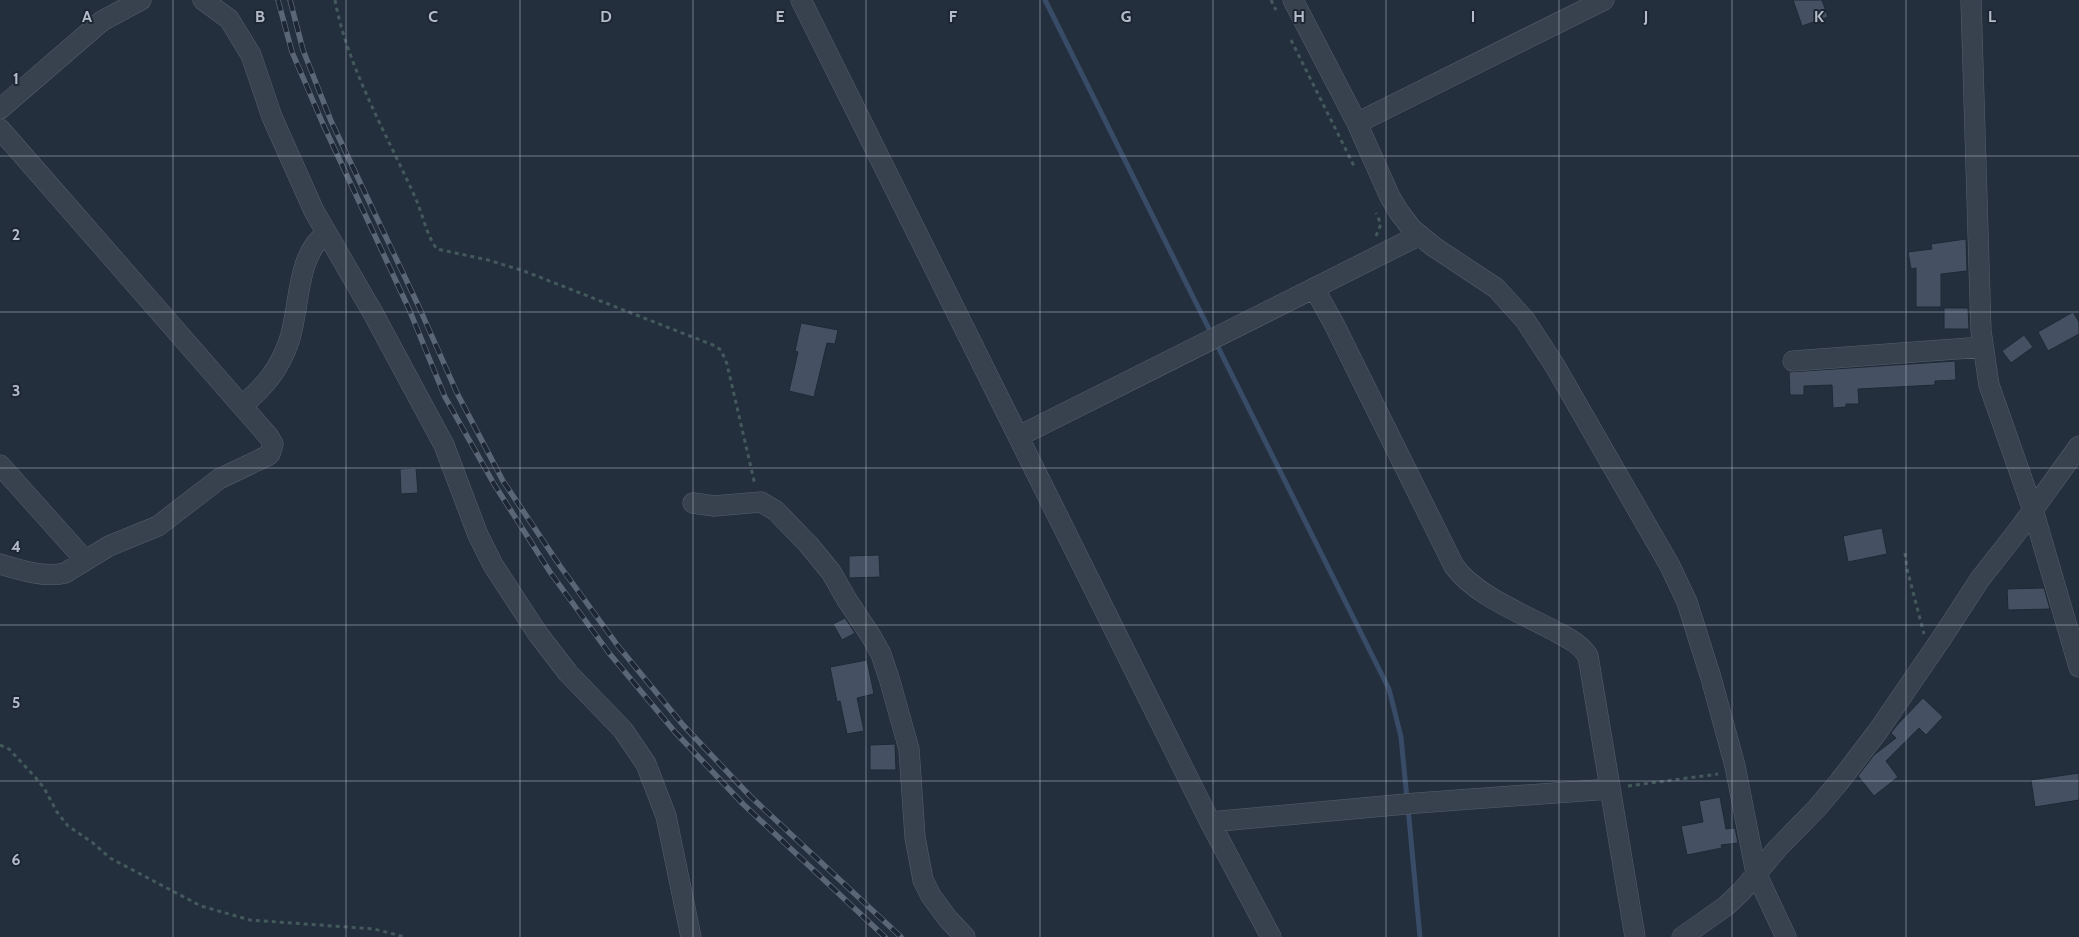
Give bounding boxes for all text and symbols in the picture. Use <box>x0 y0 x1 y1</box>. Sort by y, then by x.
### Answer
text: A <box>82 7 92 26</box>
text: B <box>255 7 265 26</box>
text: C <box>428 7 438 26</box>
text: D <box>600 7 612 26</box>
text: E <box>775 7 785 26</box>
text: F <box>949 7 958 26</box>
text: G <box>1121 7 1131 26</box>
text: H <box>1293 7 1305 26</box>
text: I <box>1471 7 1475 26</box>
text: J <box>1643 7 1648 26</box>
text: K <box>1814 7 1824 26</box>
text: L <box>1988 7 1996 26</box>
text: 1 <box>13 69 19 88</box>
text: 2 <box>12 225 20 244</box>
text: 3 <box>12 381 20 400</box>
text: 4 <box>11 537 21 556</box>
text: 5 <box>12 693 20 712</box>
text: 6 <box>12 850 21 869</box>

